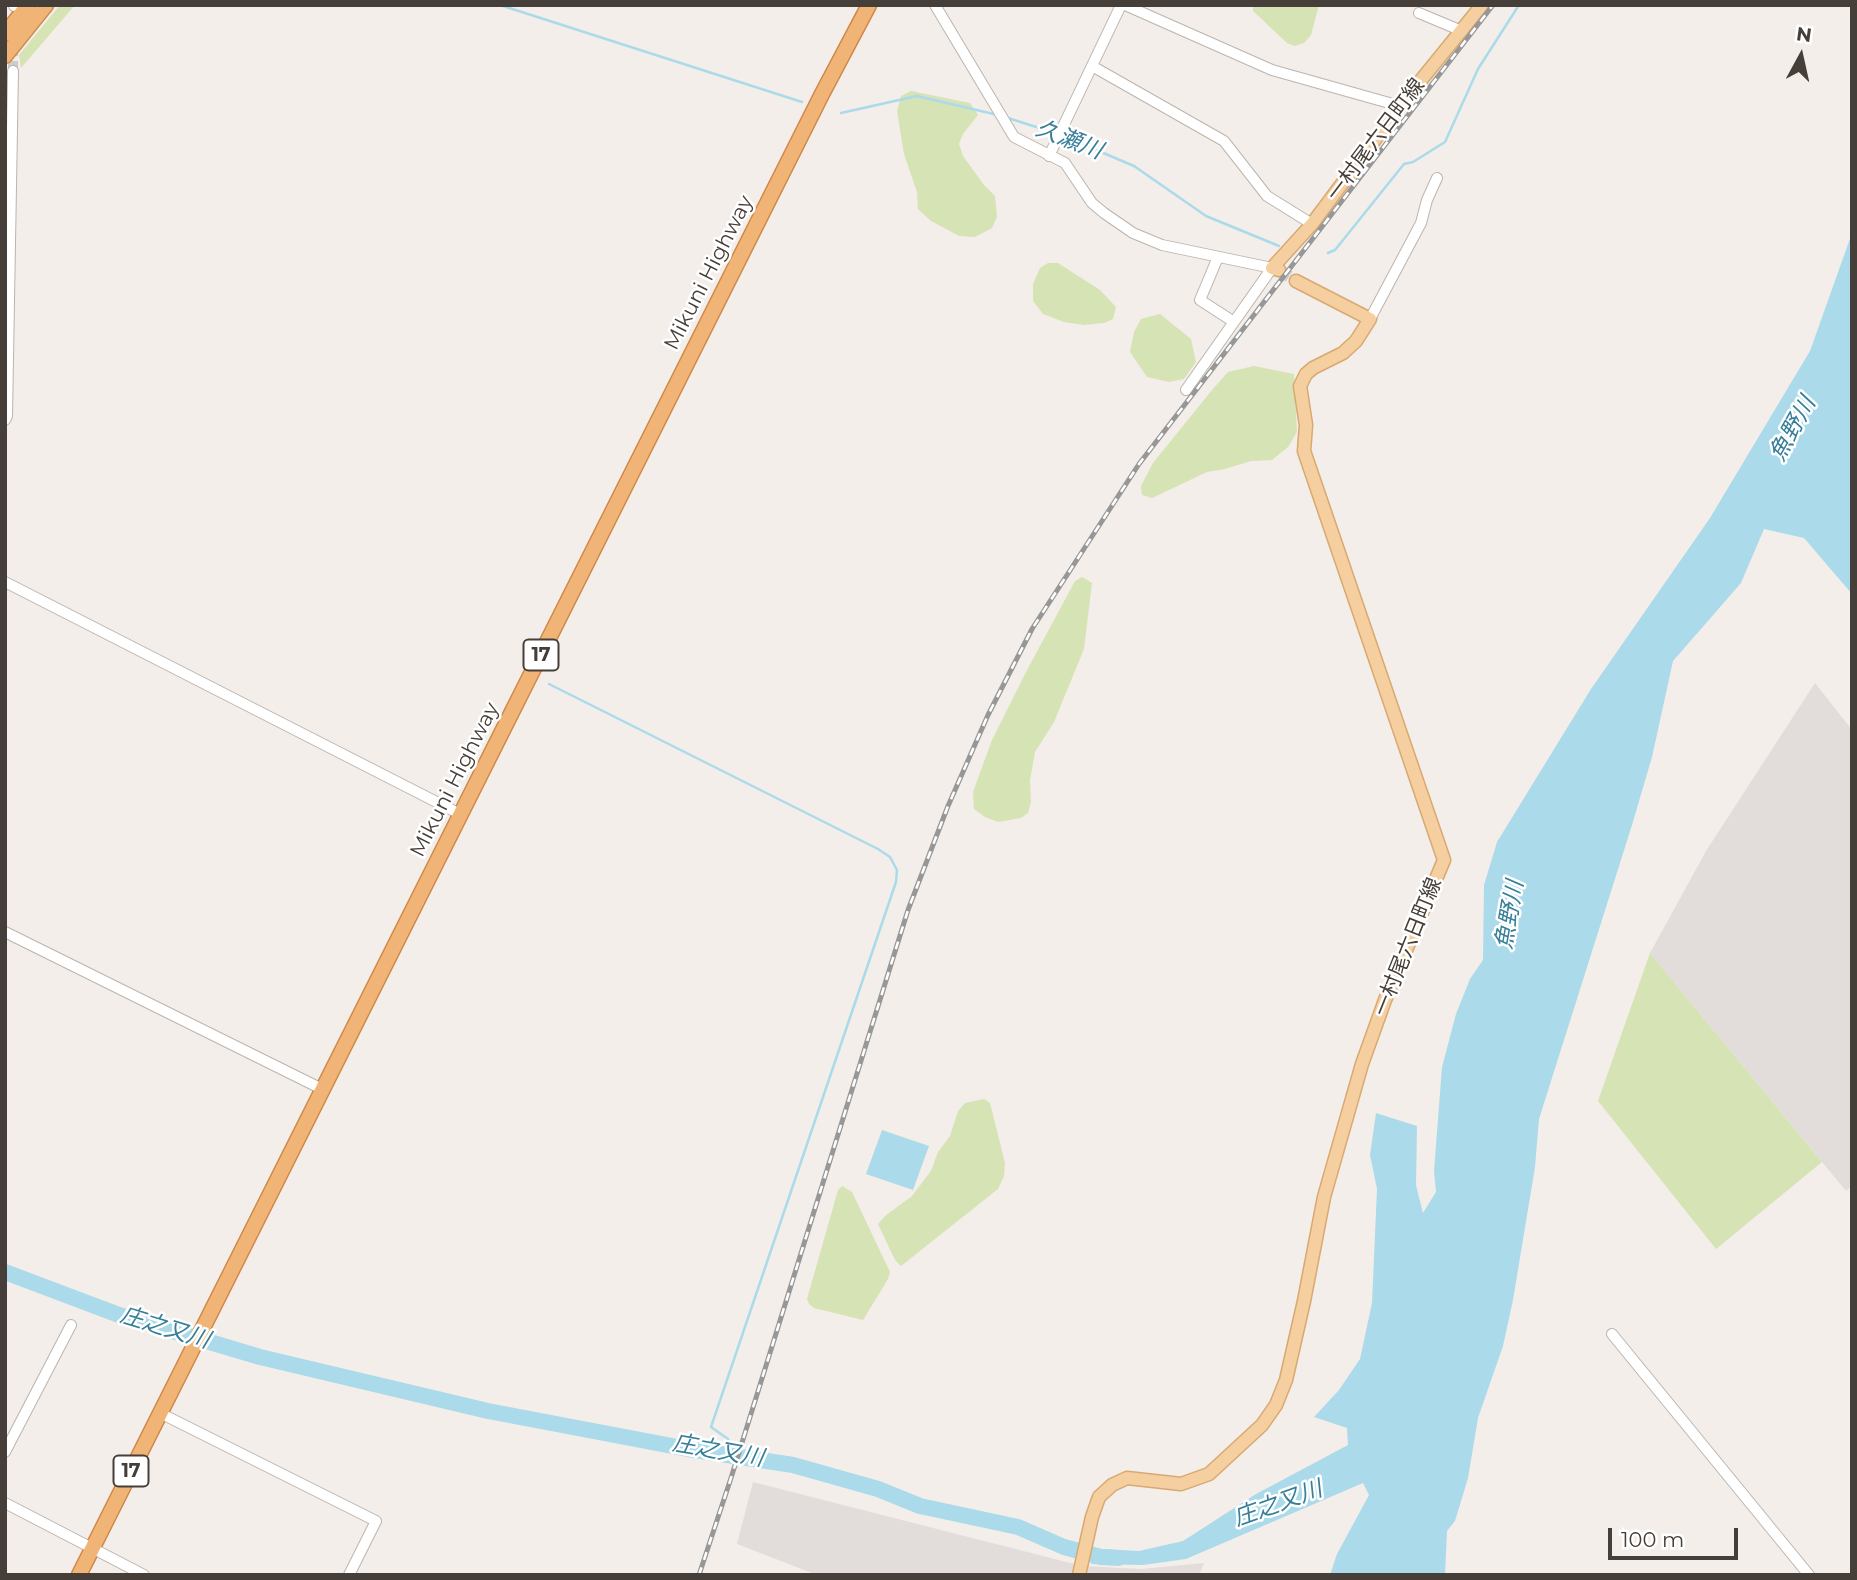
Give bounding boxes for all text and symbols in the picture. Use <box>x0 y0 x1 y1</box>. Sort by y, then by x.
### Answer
north arrow <box>1766 21 1836 91</box>
text: N <box>1795 22 1813 47</box>
street label: 一村尾六日町線 <box>1322 74 1430 206</box>
water label: 久瀬川 <box>1032 115 1106 165</box>
street label: Mikuni Highway <box>659 192 759 354</box>
water label: 魚野川 <box>1764 392 1822 466</box>
road number: 17 <box>524 640 558 670</box>
street label: Mikuni Highway <box>405 699 505 861</box>
street label: 一村尾六日町線 <box>1369 874 1447 1020</box>
water label: 魚野川 <box>1490 879 1530 951</box>
water label: 庄之又川 <box>117 1301 213 1355</box>
water label: 庄之又川 <box>670 1429 766 1473</box>
road number: 17 <box>114 1456 148 1486</box>
water label: 庄之又川 <box>1230 1475 1326 1533</box>
scale bar <box>1612 1514 1742 1558</box>
text: 100 m <box>1621 1527 1684 1552</box>

